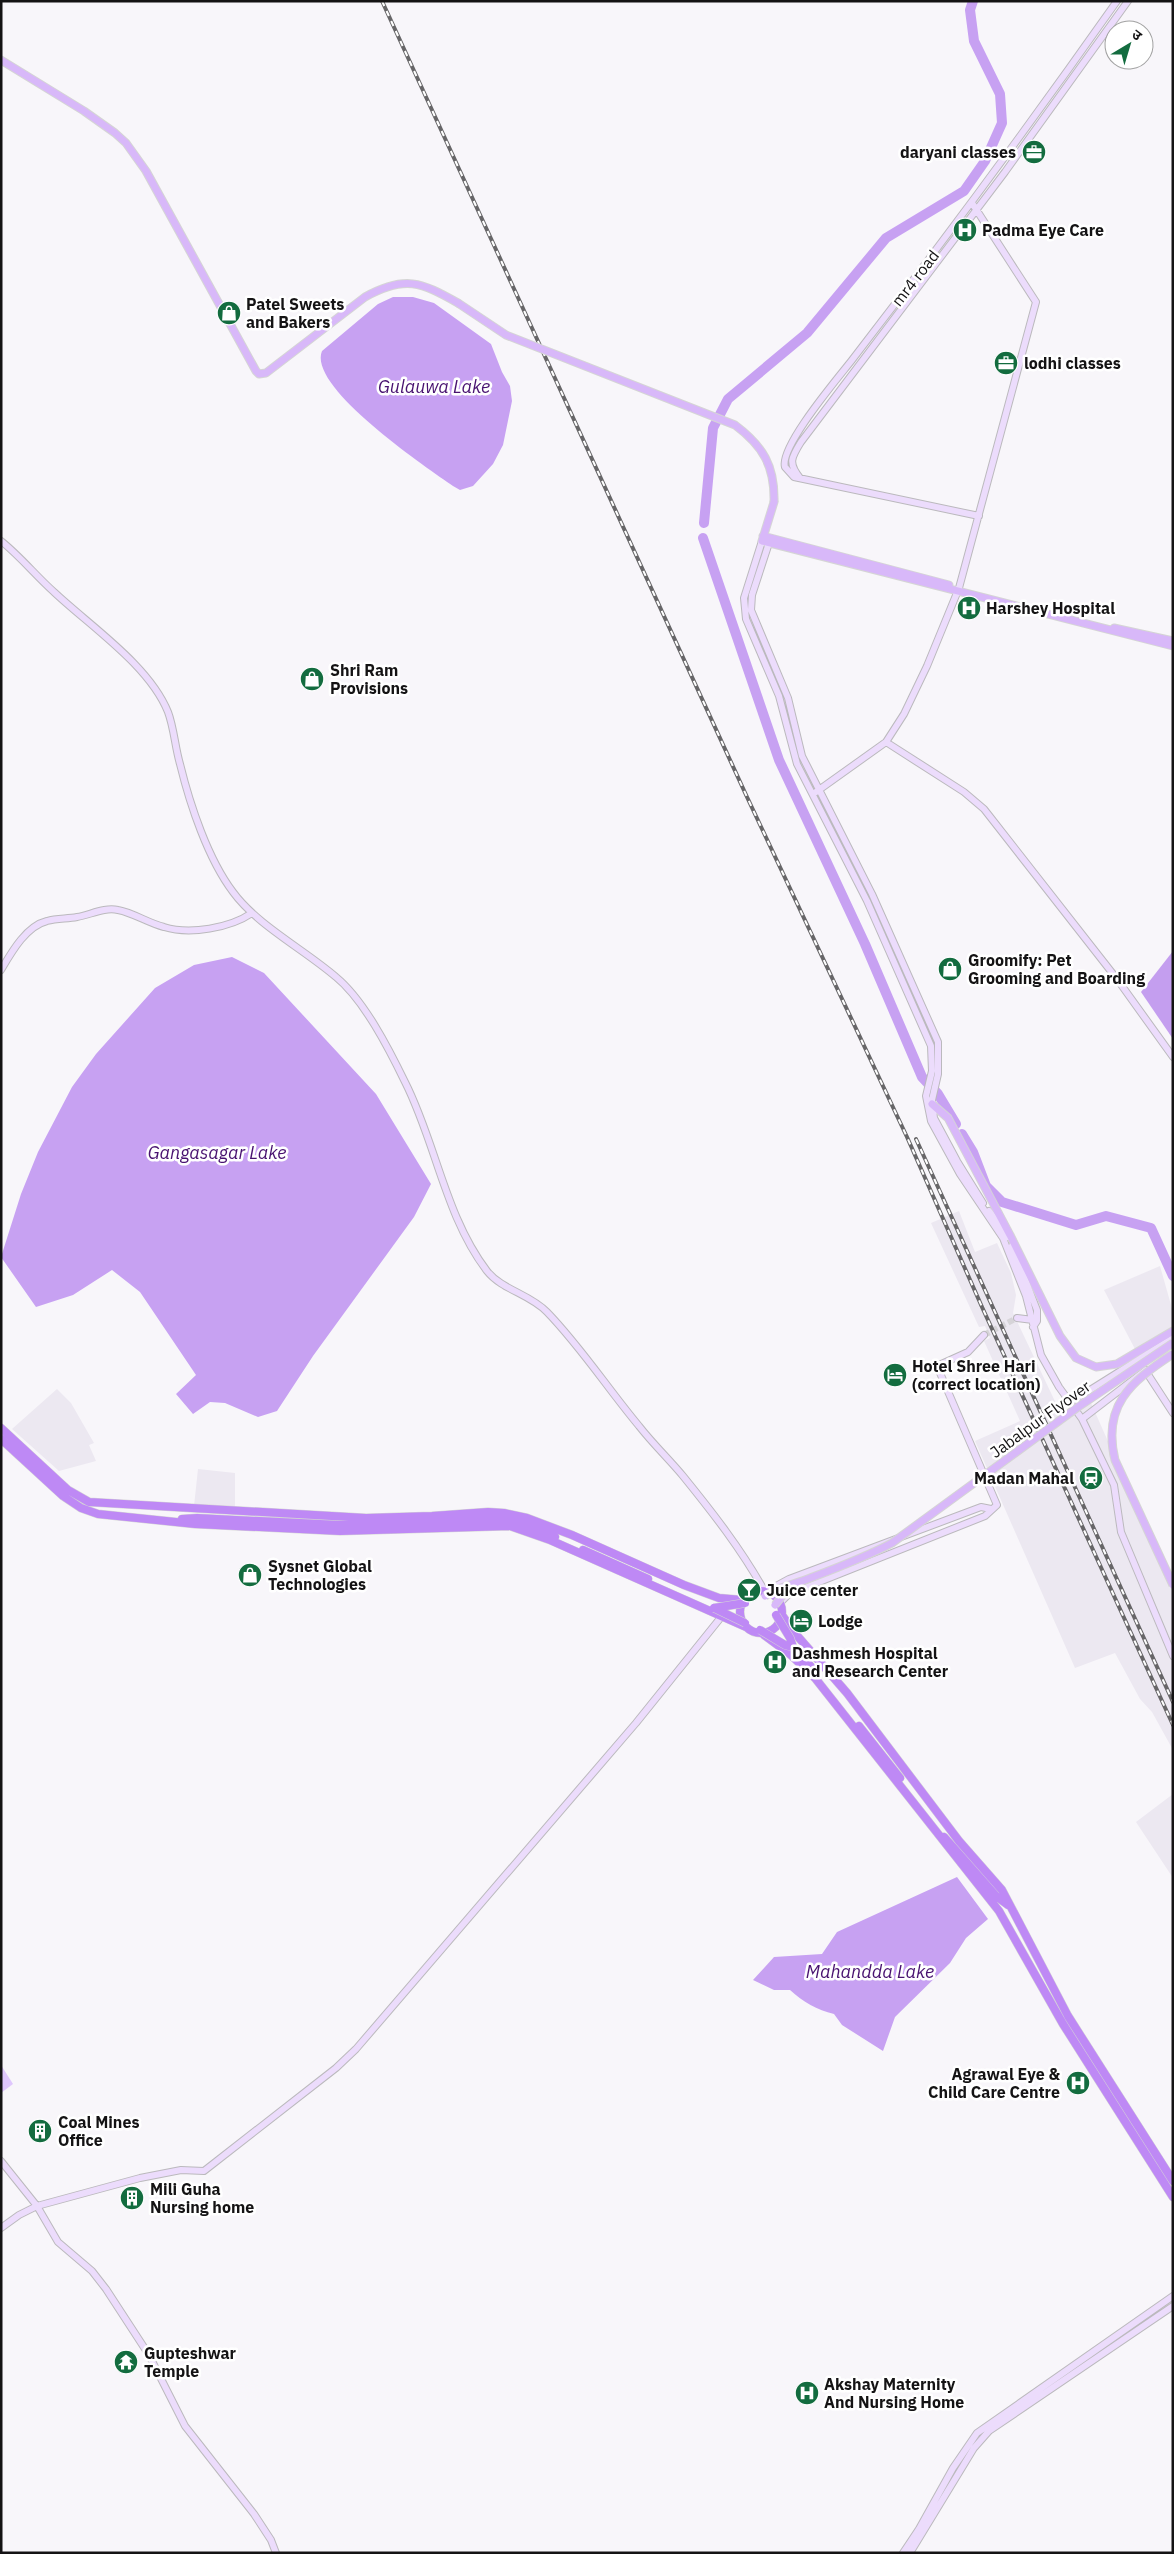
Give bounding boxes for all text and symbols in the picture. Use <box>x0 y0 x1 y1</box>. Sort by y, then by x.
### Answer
north arrow <box>1104 20 1154 70</box>
text: उ <box>1128 25 1146 45</box>
office icon: daryani classes <box>1021 139 1047 165</box>
place label: daryani classes <box>900 142 1016 162</box>
hospital icon: Padma Eye Care <box>952 217 978 243</box>
place label: Padma Eye Care <box>982 220 1104 240</box>
street label: mr4 road <box>887 246 943 310</box>
place label: Patel Sweets and Bakers <box>246 294 344 332</box>
shop icon: Patel Sweets and Bakers <box>216 300 242 326</box>
office icon: lodhi classes <box>993 350 1019 376</box>
place label: lodhi classes <box>1024 353 1121 373</box>
water label: Gulauwa Lake <box>378 375 490 398</box>
hospital icon: Harshey Hospital <box>956 595 982 621</box>
place label: Harshey Hospital <box>986 598 1115 618</box>
place label: Shri Ram Provisions <box>330 660 408 698</box>
shop icon: Shri Ram Provisions <box>299 666 325 692</box>
place label: Groomify: Pet Grooming and Boarding <box>968 950 1145 988</box>
shop icon: Groomify: Pet Grooming and Boarding <box>937 956 963 982</box>
water label: Gangasagar Lake <box>148 1141 286 1164</box>
place label: Hotel Shree Hari (correct location) <box>912 1356 1040 1394</box>
hotel icon: Hotel Shree Hari (correct location) <box>882 1362 908 1388</box>
street label: Jabalpur Flyover <box>986 1376 1094 1462</box>
station icon: Madan Mahal <box>1078 1465 1104 1491</box>
place label: Madan Mahal <box>974 1468 1074 1488</box>
place label: Sysnet Global Technologies <box>268 1556 372 1594</box>
shop icon: Sysnet Global Technologies <box>237 1562 263 1588</box>
bar icon: Juice center <box>736 1577 762 1603</box>
place label: Juice center <box>766 1580 859 1600</box>
hotel icon: Lodge <box>788 1608 814 1634</box>
place label: Lodge <box>818 1611 863 1631</box>
place label: Dashmesh Hospital and Research Center <box>792 1643 949 1681</box>
hospital icon: Dashmesh Hospital and Research Center <box>762 1649 788 1675</box>
water label: Mahandda Lake <box>806 1960 934 1983</box>
place label: Agrawal Eye & Child Care Centre <box>928 2064 1060 2102</box>
hospital icon: Agrawal Eye & Child Care Centre <box>1065 2070 1091 2096</box>
place label: Coal Mines Office <box>58 2112 139 2150</box>
building icon: Coal Mines Office <box>27 2118 53 2144</box>
place label: Mili Guha Nursing home <box>150 2179 254 2217</box>
building icon: Mili Guha Nursing home <box>119 2185 145 2211</box>
place label: Gupteshwar Temple <box>144 2343 237 2381</box>
temple icon: Gupteshwar Temple <box>113 2349 139 2375</box>
place label: Akshay Maternity And Nursing Home <box>824 2374 964 2412</box>
hospital icon: Akshay Maternity And Nursing Home <box>794 2380 820 2406</box>

